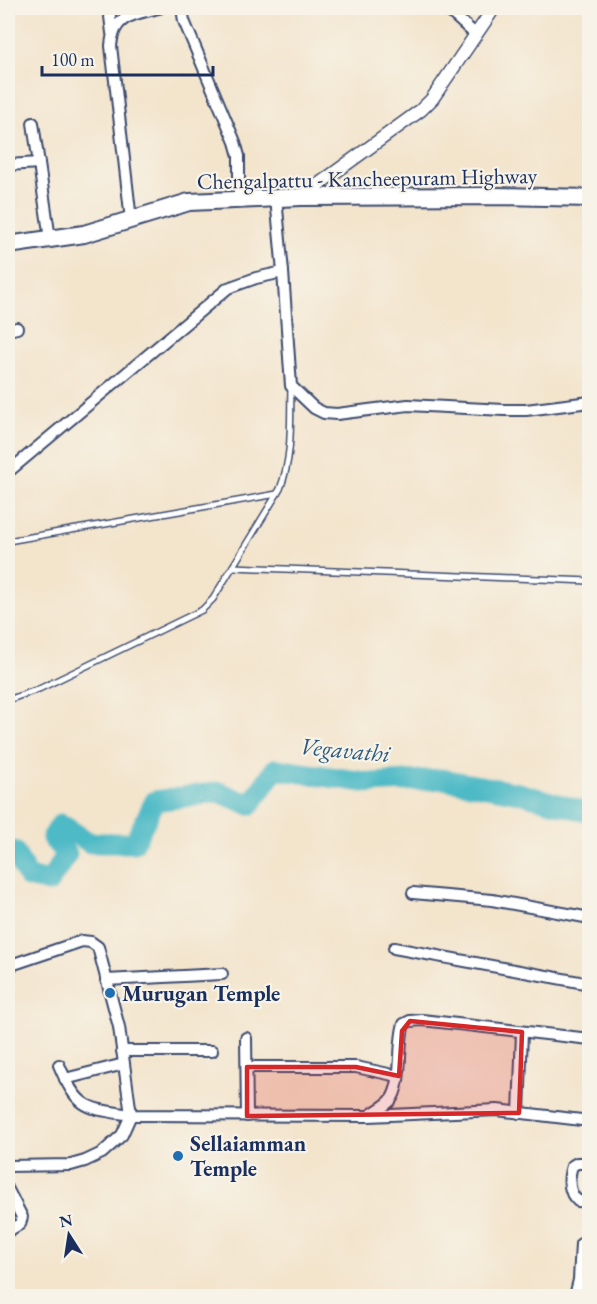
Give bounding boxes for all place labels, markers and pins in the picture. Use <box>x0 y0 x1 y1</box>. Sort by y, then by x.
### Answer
place label: Murugan Temple <box>122 979 280 1008</box>
marker: Murugan Temple <box>103 986 117 1000</box>
place label: Sellaiamman Temple <box>190 1129 307 1183</box>
marker: Sellaiamman Temple <box>171 1149 185 1163</box>

